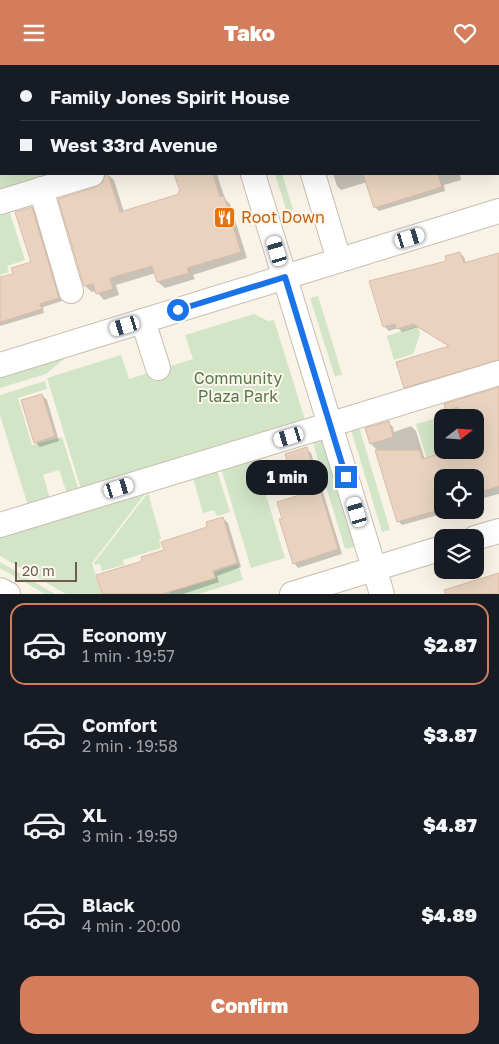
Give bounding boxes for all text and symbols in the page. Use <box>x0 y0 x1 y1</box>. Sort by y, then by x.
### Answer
icon: menu <box>20 19 48 47</box>
text: Tako <box>224 19 275 46</box>
icon: heart <box>451 19 479 47</box>
text: Family Jones Spirit House <box>50 85 290 108</box>
text: West 33rd Avenue <box>50 133 218 156</box>
restaurant icon: Root Down <box>213 205 237 229</box>
place label: Root Down <box>241 207 325 227</box>
car <box>393 226 426 250</box>
car <box>265 234 288 268</box>
route start <box>167 299 189 321</box>
car <box>108 314 141 338</box>
park label: Community Plaza Park <box>194 368 282 406</box>
north arrow <box>434 409 484 459</box>
map controls <box>434 409 484 579</box>
car <box>272 425 305 449</box>
callout: 1 min <box>246 459 328 495</box>
route end <box>335 466 357 488</box>
text: 1 min <box>267 467 307 487</box>
button: locate <box>434 469 484 519</box>
car <box>102 476 135 500</box>
car <box>345 495 368 529</box>
button: layers <box>434 529 484 579</box>
scale bar <box>15 559 78 582</box>
text: 20 m <box>22 562 55 579</box>
icon: car <box>22 622 67 667</box>
text: Economy <box>82 623 167 646</box>
text: $2.87 <box>423 633 477 656</box>
text: 1 min · 19:57 <box>82 646 175 666</box>
icon: car <box>22 712 67 757</box>
text: Comfort <box>82 713 157 736</box>
text: $3.87 <box>423 723 477 746</box>
text: 2 min · 19:58 <box>82 736 178 756</box>
icon: car <box>22 802 67 847</box>
text: XL <box>82 803 107 826</box>
text: $4.87 <box>423 813 477 836</box>
text: 3 min · 19:59 <box>82 826 178 846</box>
icon: car <box>22 892 67 937</box>
text: Black <box>82 893 135 916</box>
text: $4.89 <box>421 903 477 926</box>
text: 4 min · 20:00 <box>82 916 181 936</box>
button: Confirm <box>20 976 479 1034</box>

